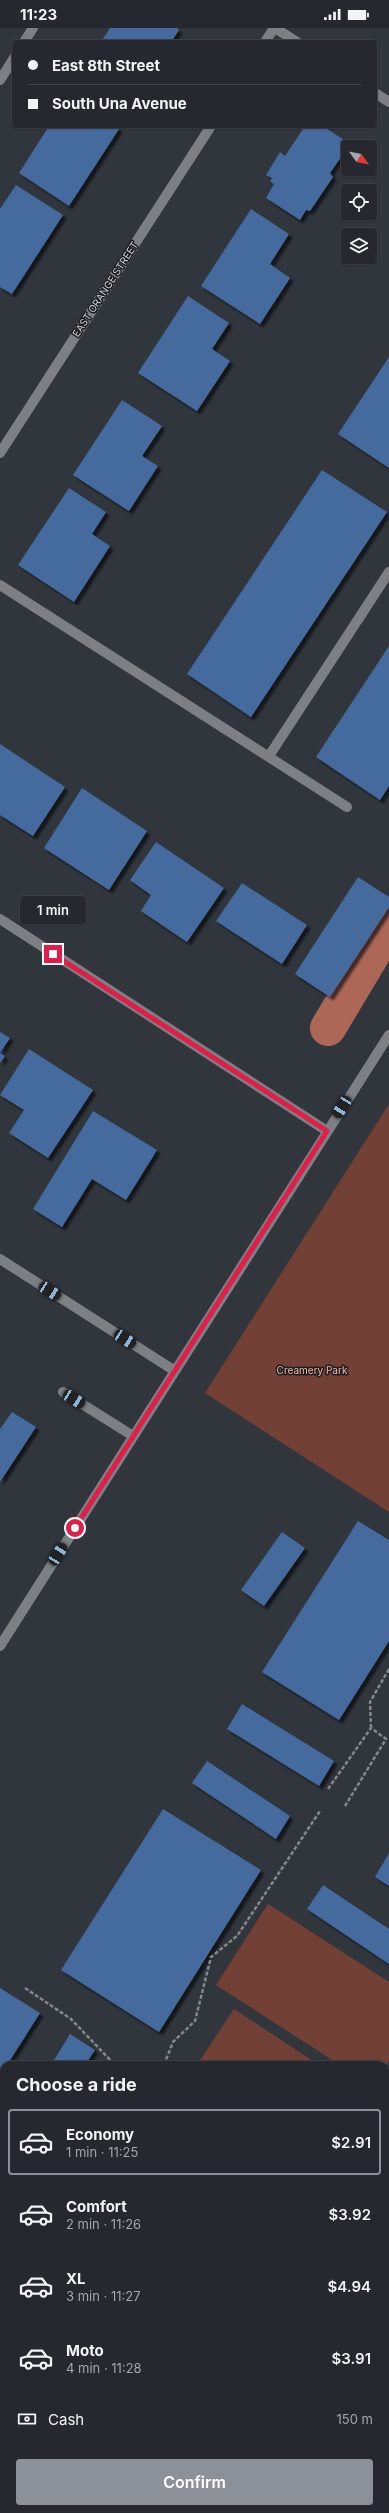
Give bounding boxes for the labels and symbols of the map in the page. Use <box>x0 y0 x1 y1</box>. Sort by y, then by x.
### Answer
north arrow <box>341 140 377 176</box>
street label: EAST ORANGE STREET <box>70 239 140 339</box>
callout: 1 min <box>20 896 86 924</box>
route end <box>44 945 62 963</box>
car <box>331 1094 353 1120</box>
car <box>37 1279 63 1303</box>
car <box>112 1327 138 1351</box>
park label: Creamery Park <box>277 1364 348 1376</box>
car <box>61 1388 87 1410</box>
route start <box>66 1519 84 1537</box>
car <box>47 1541 69 1567</box>

